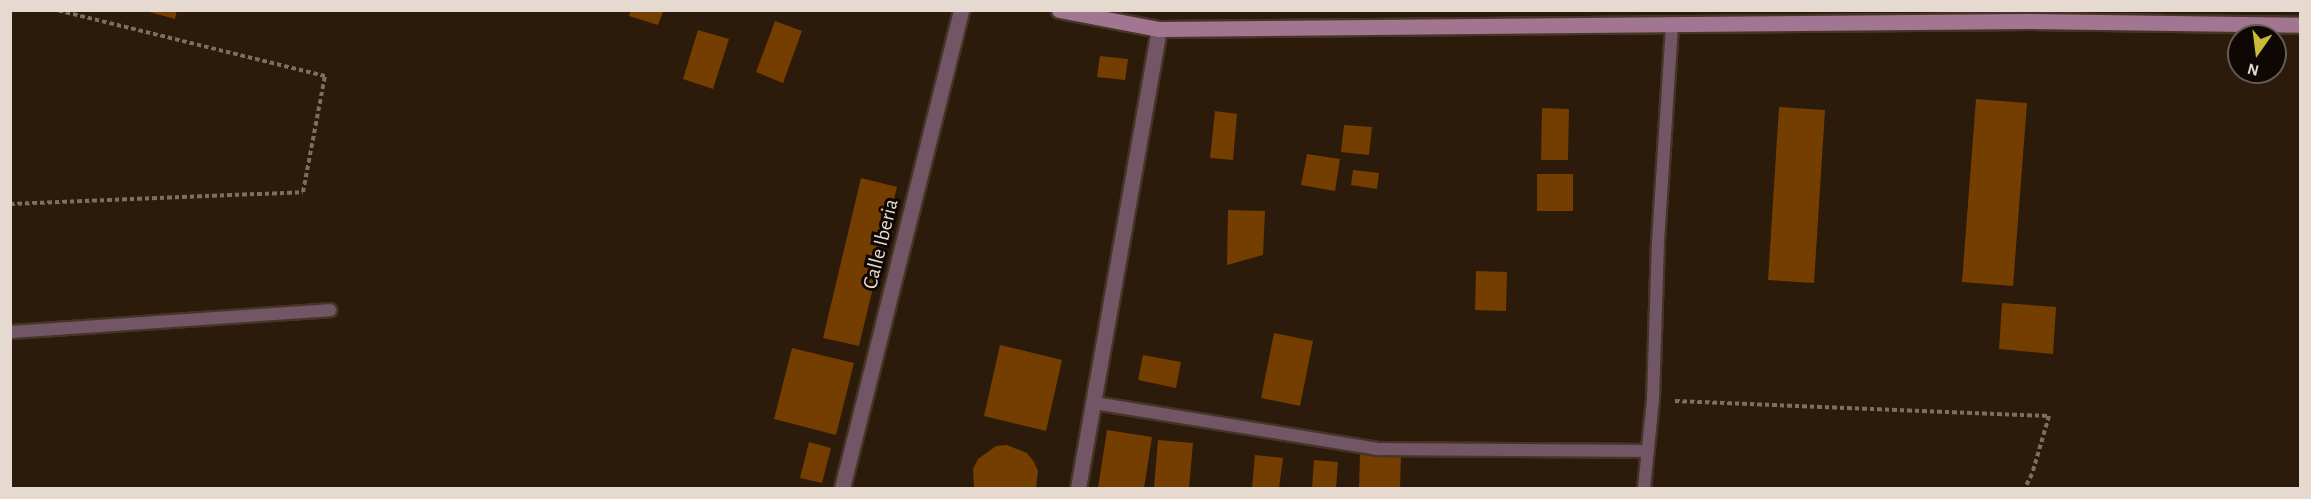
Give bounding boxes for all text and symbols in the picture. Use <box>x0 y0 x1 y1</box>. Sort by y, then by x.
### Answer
north arrow <box>2227 24 2287 84</box>
text: N <box>2246 60 2260 79</box>
street label: Calle Iberia <box>858 196 904 292</box>

